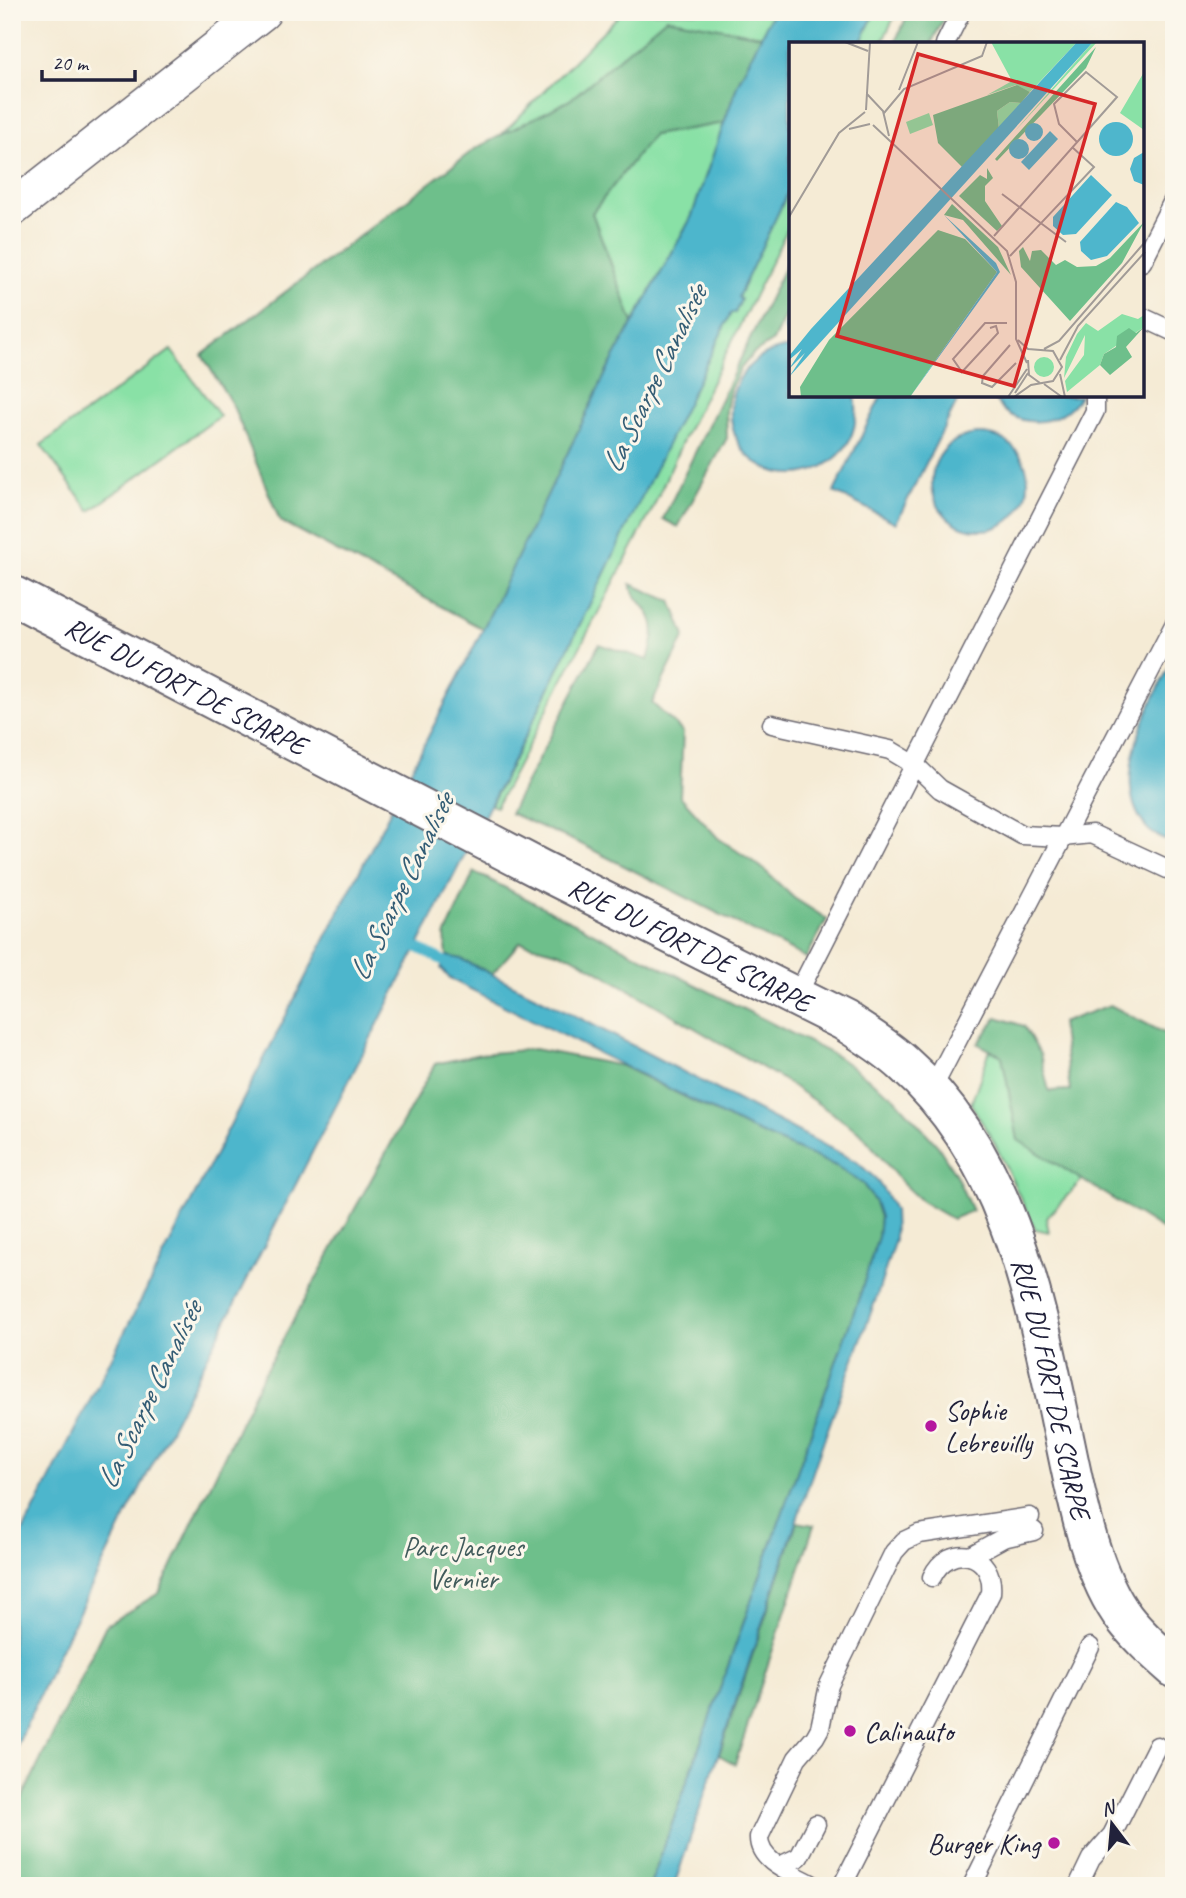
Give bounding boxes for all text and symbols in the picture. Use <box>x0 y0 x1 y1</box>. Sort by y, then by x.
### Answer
scale bar <box>42 38 135 82</box>
inset map <box>789 42 1144 397</box>
text: 20 m <box>52 50 90 76</box>
water label: La Scarpe Canalisée <box>592 276 717 478</box>
street label: RUE DU FORT DE SCARPE <box>59 609 315 764</box>
water label: La Scarpe Canalisée <box>339 784 464 986</box>
street label: RUE DU FORT DE SCARPE <box>563 869 820 1021</box>
street label: RUE DU FORT DE SCARPE <box>1004 1254 1099 1526</box>
water label: La Scarpe Canalisée <box>87 1292 212 1494</box>
place label: Sophie Lebreuilly <box>945 1393 1034 1460</box>
marker: Sophie Lebreuilly <box>923 1418 939 1434</box>
park label: Parc Jacques Vernier <box>403 1529 526 1596</box>
place label: Calinauto <box>864 1714 956 1749</box>
marker: Calinauto <box>842 1723 858 1739</box>
north arrow <box>1078 1790 1148 1860</box>
text: N <box>1099 1795 1120 1822</box>
place label: Burger King <box>927 1826 1042 1861</box>
marker: Burger King <box>1046 1835 1062 1851</box>

